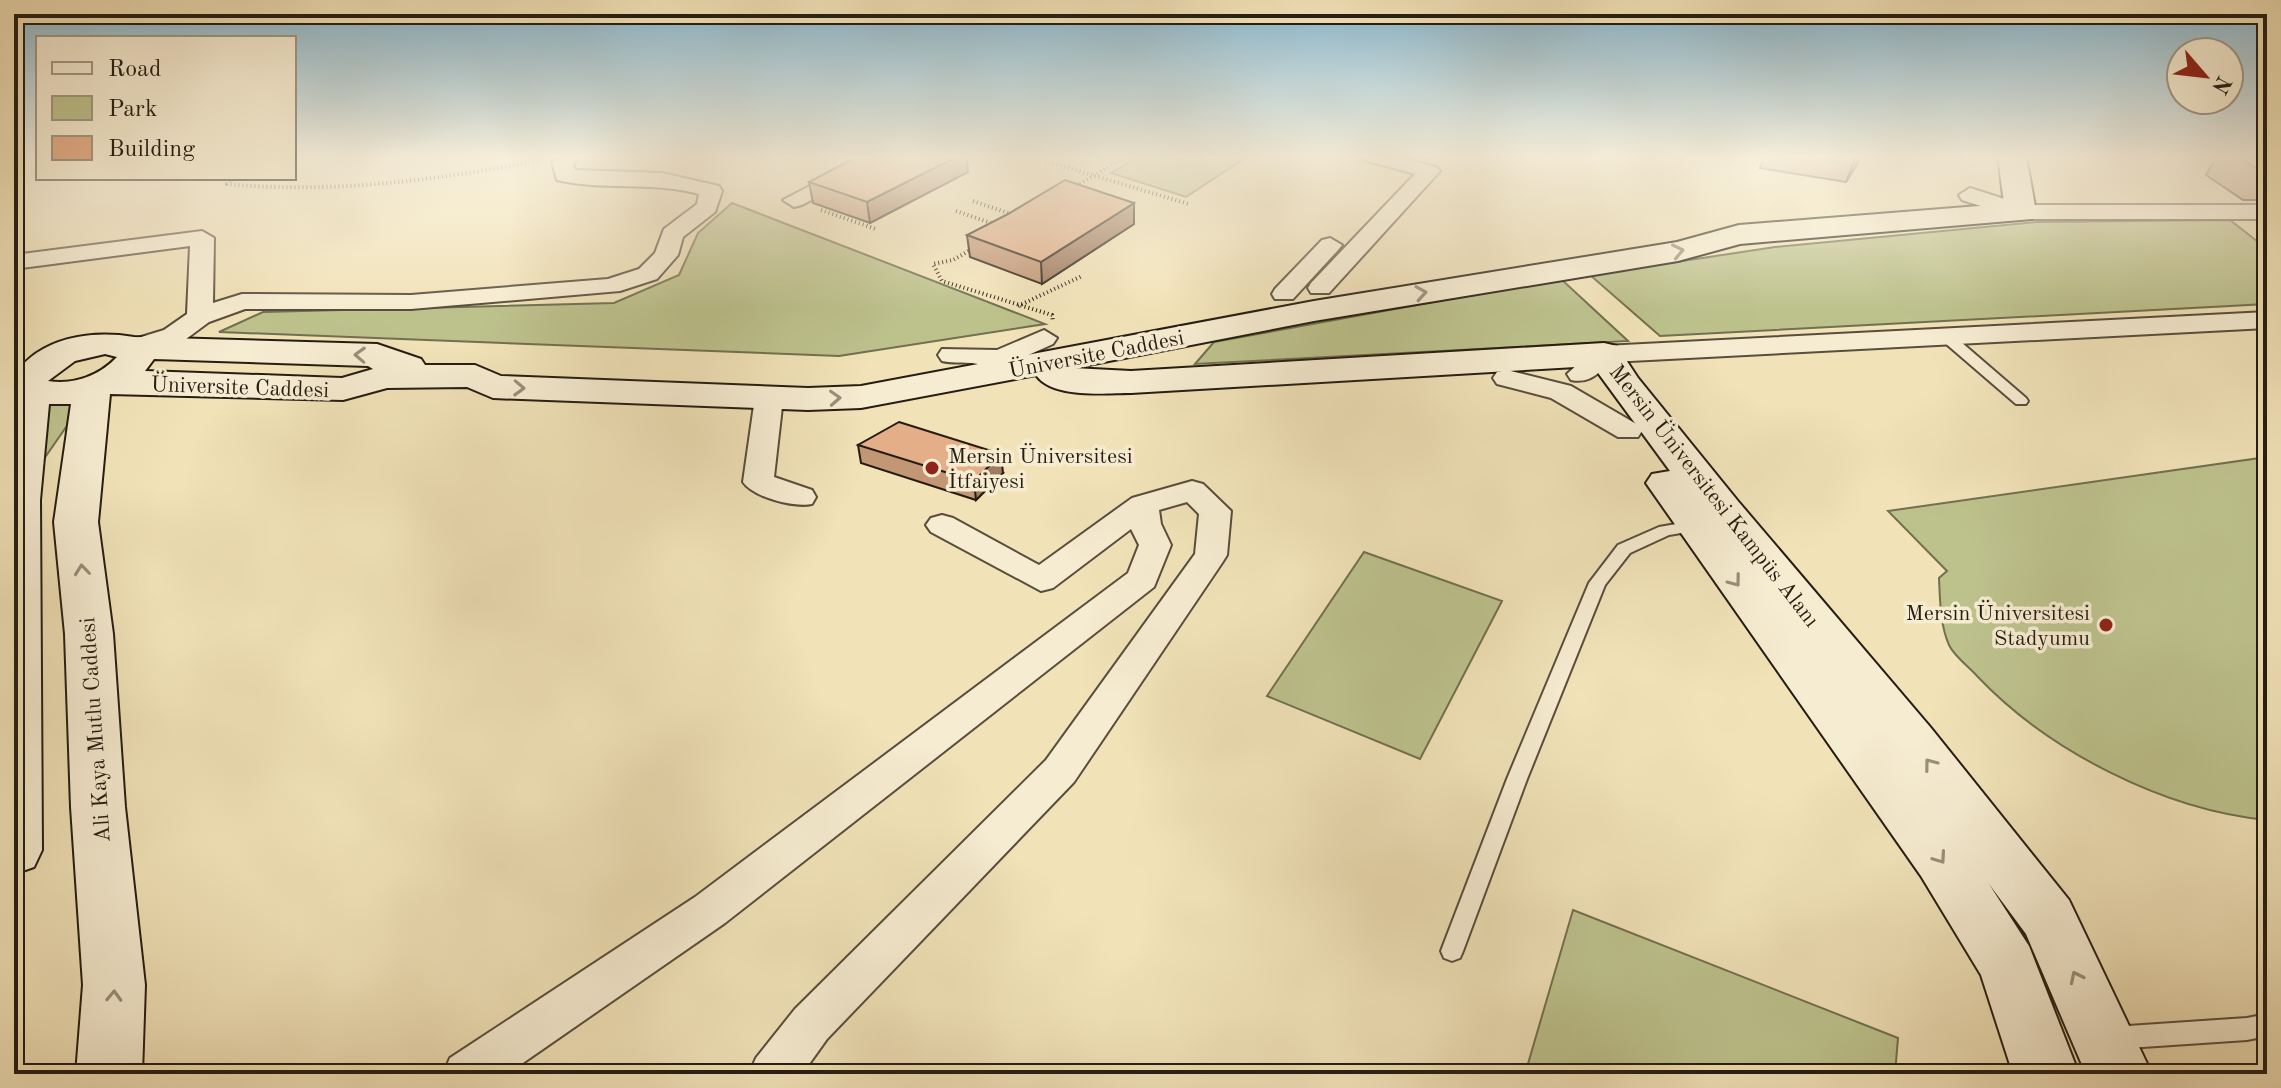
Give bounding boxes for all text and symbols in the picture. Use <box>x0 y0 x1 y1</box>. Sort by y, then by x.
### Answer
legend <box>36 36 296 180</box>
north arrow <box>2165 36 2245 116</box>
text: Road <box>108 58 161 82</box>
text: N <box>2207 72 2235 97</box>
text: Park <box>108 98 157 122</box>
text: Building <box>108 138 195 162</box>
one-way arrow <box>1670 243 1684 260</box>
one-way arrow <box>1414 286 1428 303</box>
street label: Üniversite Caddesi <box>1006 324 1186 383</box>
one-way arrow <box>353 346 366 363</box>
street label: Mersin Üniversitesi Kampüs Alanı <box>1604 359 1825 632</box>
street label: Üniversite Caddesi <box>150 371 330 402</box>
one-way arrow <box>513 379 526 396</box>
one-way arrow <box>829 390 842 407</box>
place label: Mersin Üniversitesi İtfaiyesi <box>948 443 1133 493</box>
marker: Mersin Üniversitesi İtfaiyesi <box>923 459 941 477</box>
one-way arrow <box>73 563 90 576</box>
one-way arrow <box>1726 573 1740 587</box>
place label: Mersin Üniversitesi Stadyumu <box>1905 600 2090 650</box>
street label: Ali Kaya Mutlu Caddesi <box>77 616 115 843</box>
marker: Mersin Üniversitesi Stadyumu <box>2097 616 2115 634</box>
one-way arrow <box>1925 758 1939 773</box>
one-way arrow <box>1930 849 1945 863</box>
one-way arrow <box>2070 971 2086 986</box>
one-way arrow <box>105 989 122 1002</box>

